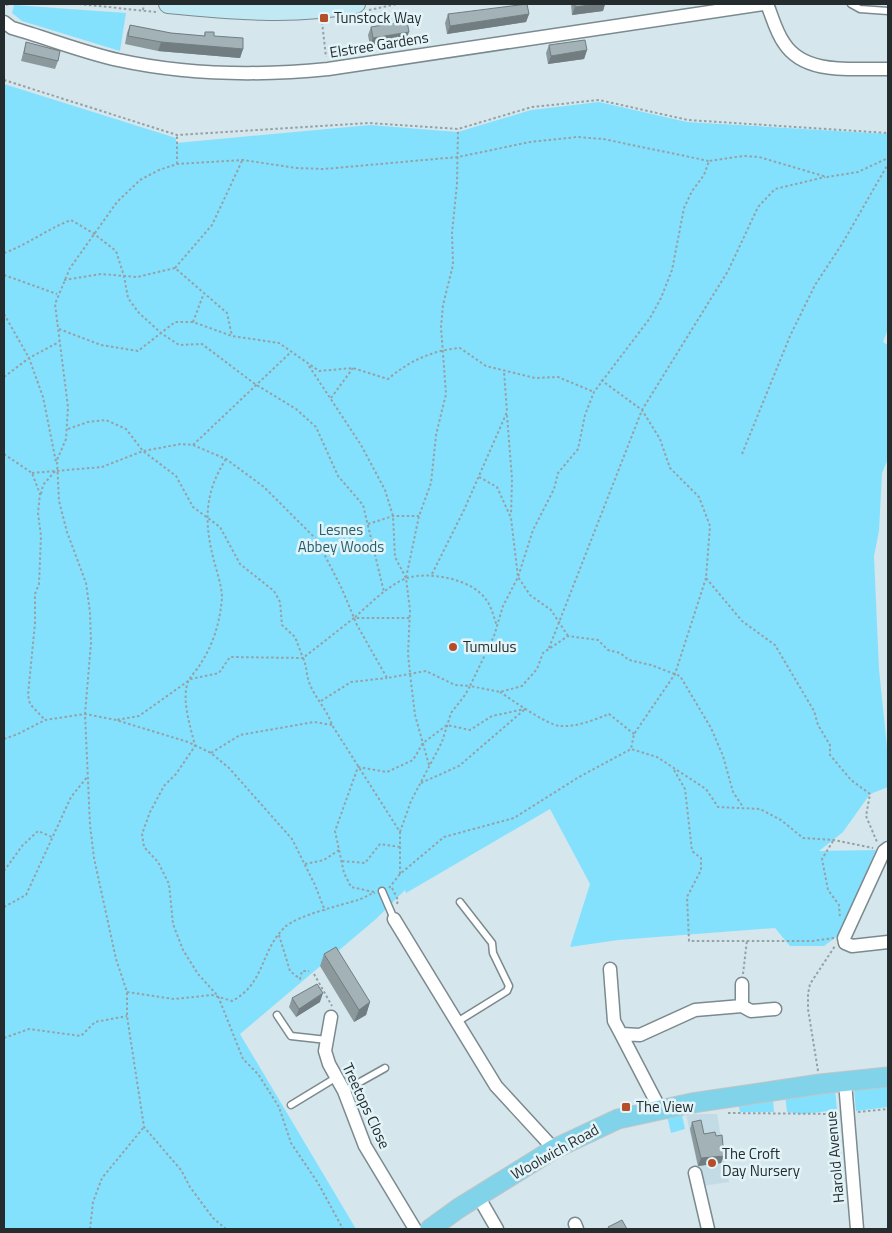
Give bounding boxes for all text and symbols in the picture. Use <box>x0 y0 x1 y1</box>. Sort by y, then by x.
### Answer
place label: Tunstock Way <box>334 6 422 29</box>
marker: Tunstock Way <box>318 12 330 24</box>
street label: Elstree Gardens <box>328 25 430 64</box>
park label: Lesnes Abbey Woods <box>298 518 384 558</box>
place label: Tumulus <box>463 635 516 658</box>
marker: Tumulus <box>447 641 459 653</box>
street label: Treetops Close <box>337 1059 396 1152</box>
place label: The View <box>636 1095 694 1118</box>
marker: The View <box>620 1101 632 1113</box>
street label: Harold Avenue <box>819 1110 850 1204</box>
street label: Woolwich Road <box>507 1118 603 1185</box>
place label: The Croft Day Nursery <box>722 1142 800 1182</box>
marker: The Croft Day Nursery <box>706 1157 718 1169</box>

